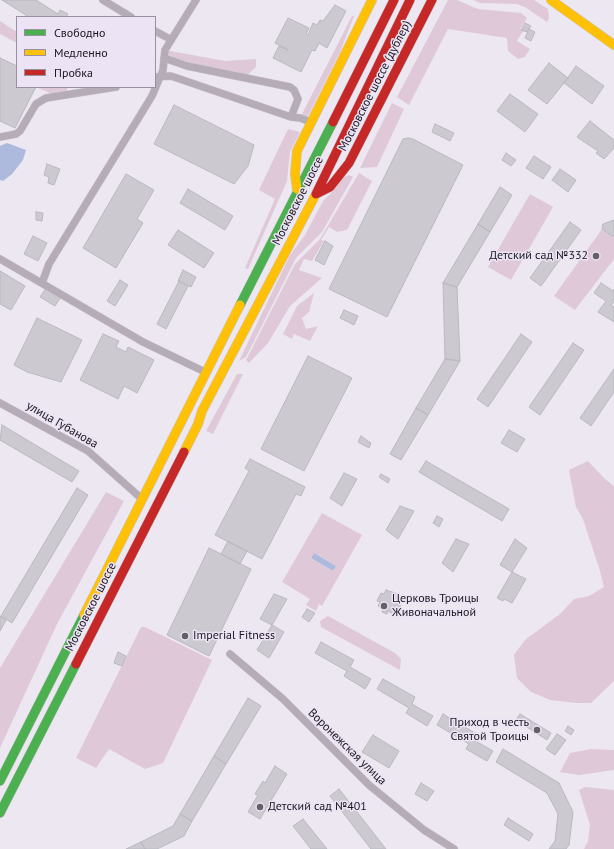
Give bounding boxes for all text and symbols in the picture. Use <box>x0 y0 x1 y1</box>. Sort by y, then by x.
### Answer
legend <box>16 16 156 88</box>
street label: Московское шоссе (дублер) <box>336 18 414 154</box>
text: Свободно <box>54 25 105 40</box>
text: Медленно <box>54 45 108 60</box>
text: Пробка <box>54 65 93 80</box>
street label: Московское шоссе <box>269 154 327 248</box>
place label: Детский сад №332 <box>489 249 588 263</box>
marker: Детский сад №332 <box>591 251 601 261</box>
street label: улица Губанова <box>24 399 100 451</box>
street label: Московское шоссе <box>62 560 120 654</box>
place label: Церковь Троицы Живоначальной <box>392 592 479 620</box>
marker: Церковь Троицы Живоначальной <box>379 601 389 611</box>
place label: Imperial Fitness <box>193 629 275 643</box>
marker: Imperial Fitness <box>180 631 190 641</box>
street label: Воронежская улица <box>305 706 389 788</box>
place label: Приход в честь Святой Троицы <box>449 716 529 744</box>
marker: Приход в честь Святой Троицы <box>532 725 542 735</box>
place label: Детский сад №401 <box>268 800 367 814</box>
marker: Детский сад №401 <box>255 802 265 812</box>

